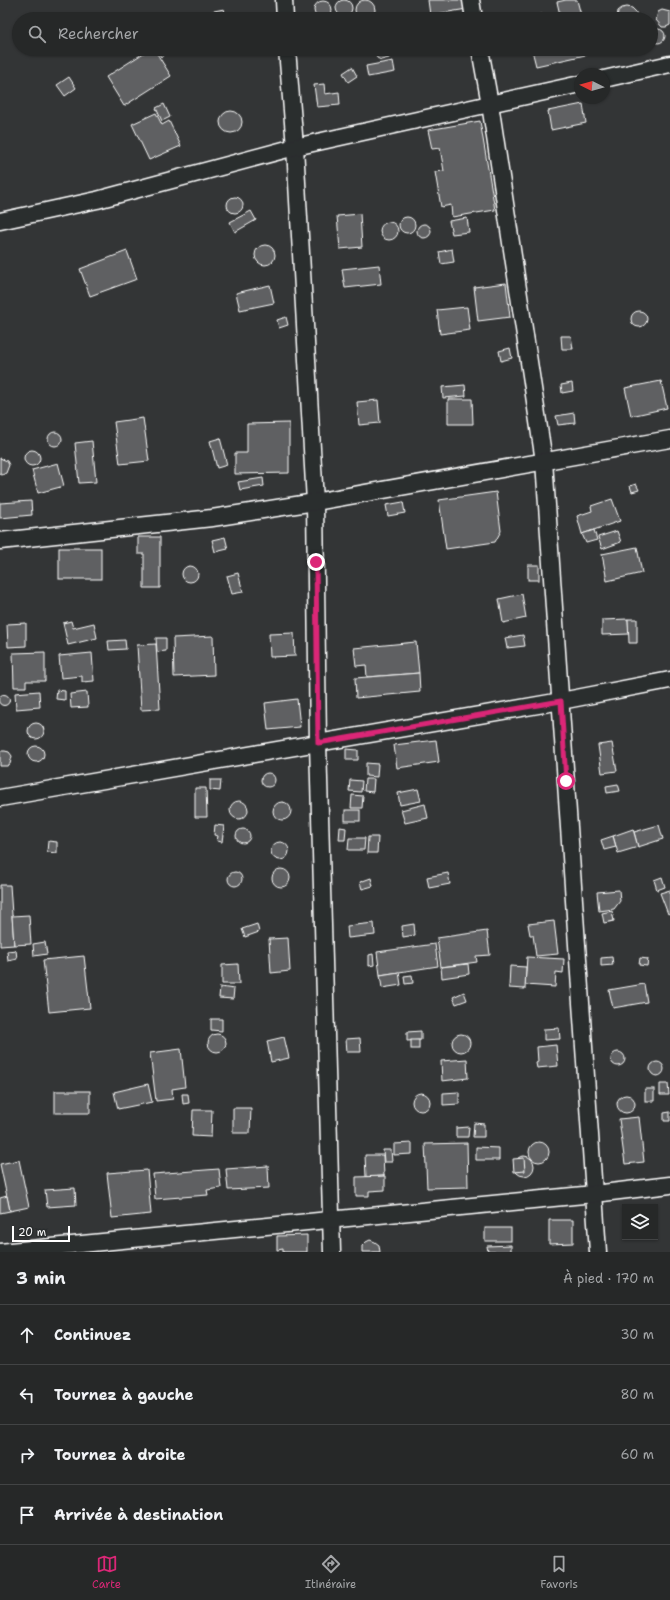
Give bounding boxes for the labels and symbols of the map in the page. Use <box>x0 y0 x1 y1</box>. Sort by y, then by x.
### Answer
north arrow <box>574 68 610 104</box>
route end <box>307 553 325 571</box>
route start <box>557 772 575 790</box>
scale bar <box>12 1224 70 1243</box>

